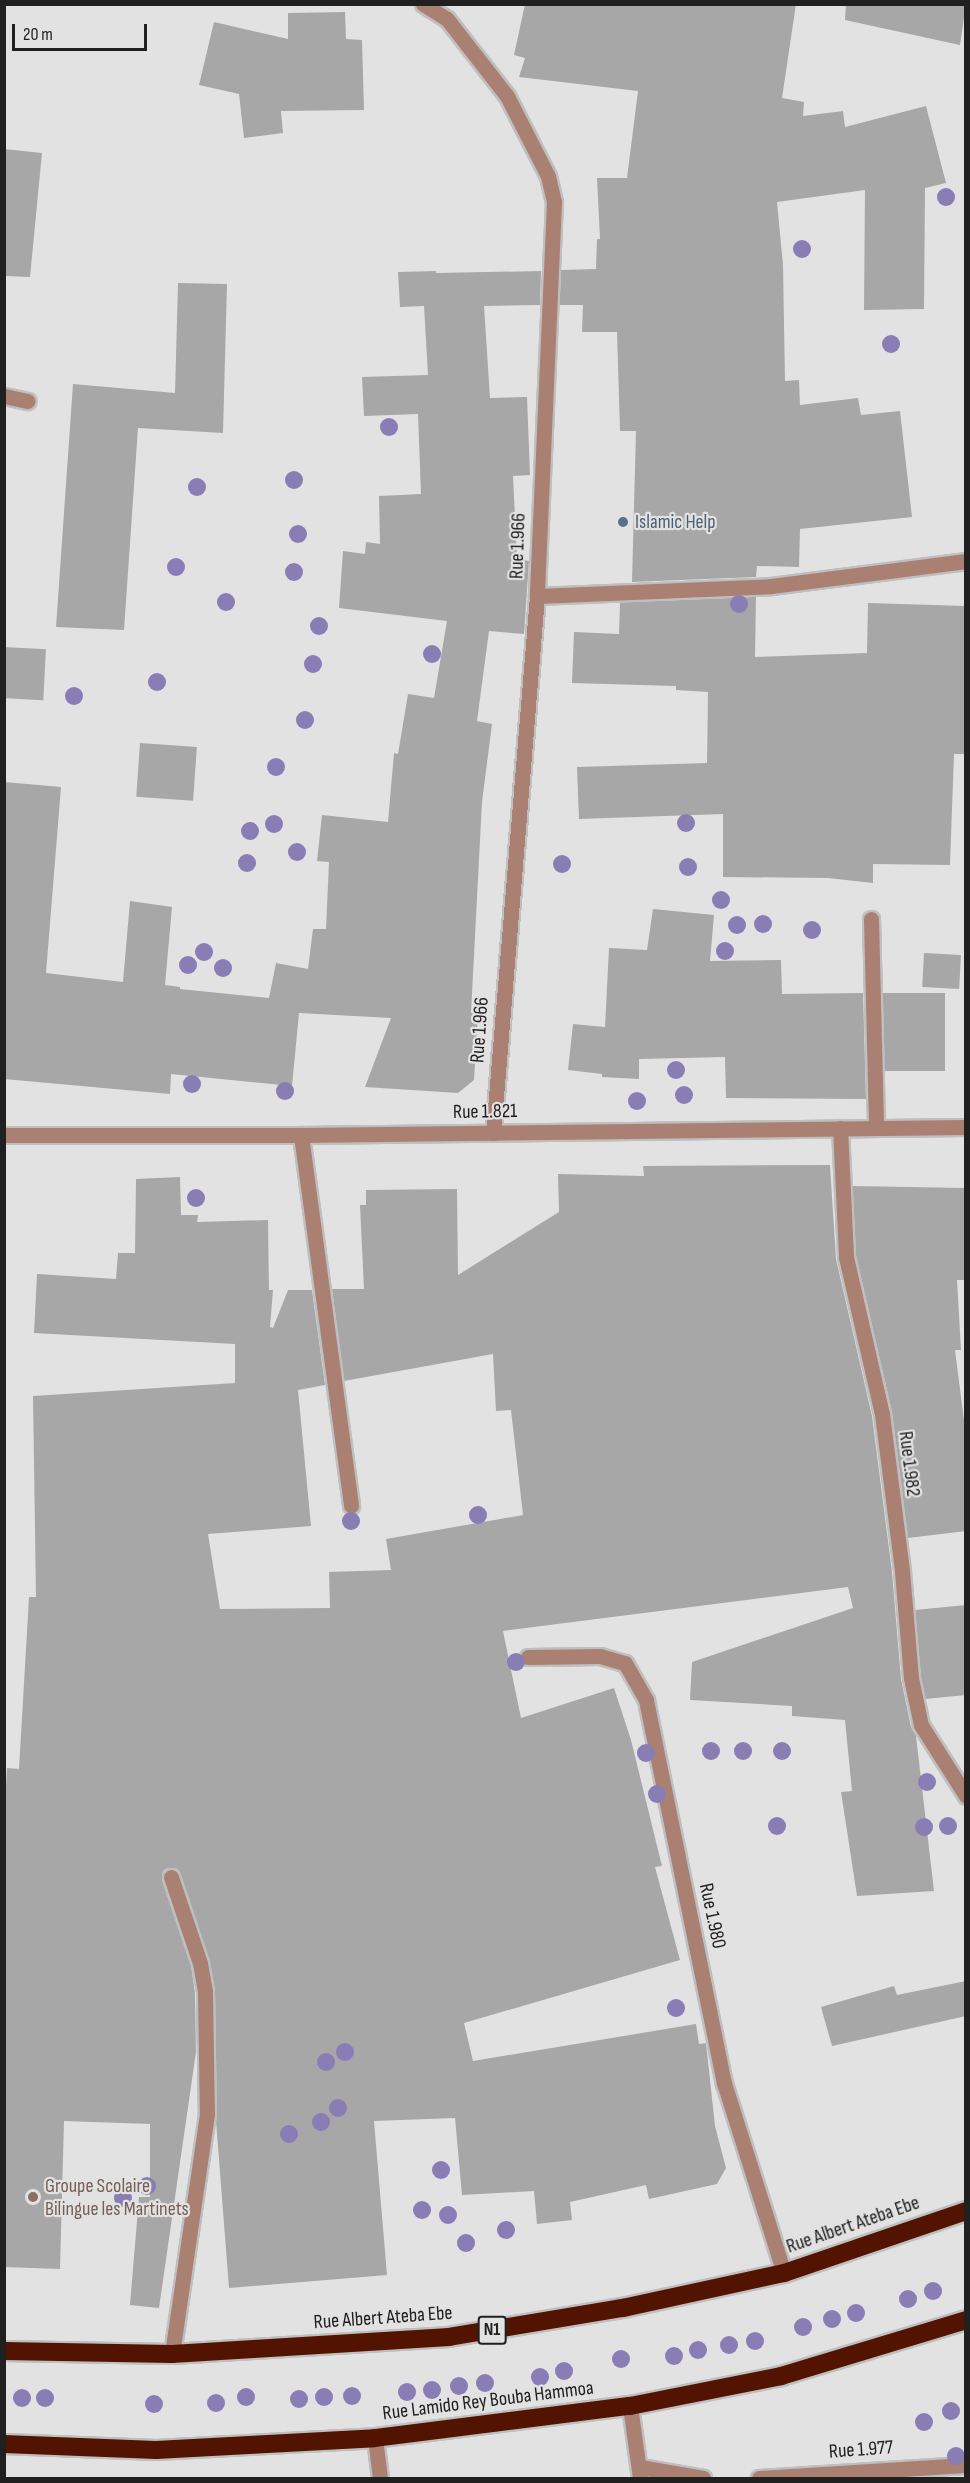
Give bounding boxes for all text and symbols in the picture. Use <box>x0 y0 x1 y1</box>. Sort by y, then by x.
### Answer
scale bar <box>15 12 150 50</box>
text: 20 m <box>23 24 53 45</box>
place label: Islamic Help <box>635 510 716 534</box>
street label: Rue 1.966 <box>505 513 531 579</box>
marker: Islamic Help <box>616 515 630 529</box>
street label: Rue 1.966 <box>466 996 494 1064</box>
street label: Rue 1.821 <box>453 1099 517 1125</box>
street label: Rue 1.982 <box>893 1430 925 1498</box>
street label: Rue 1.980 <box>693 1881 731 1951</box>
place label: Groupe Scolaire Bilingue les Martinets <box>45 2174 189 2221</box>
marker: Groupe Scolaire Bilingue les Martinets <box>26 2190 40 2204</box>
street label: Rue Albert Ateba Ebe <box>783 2191 923 2259</box>
street label: Rue Albert Ateba Ebe <box>313 2301 453 2335</box>
road number: N1 <box>477 2315 507 2345</box>
street label: Rue Lamido Rey Bouba Hammoa <box>381 2376 595 2426</box>
street label: Rue 1.977 <box>828 2436 894 2464</box>

